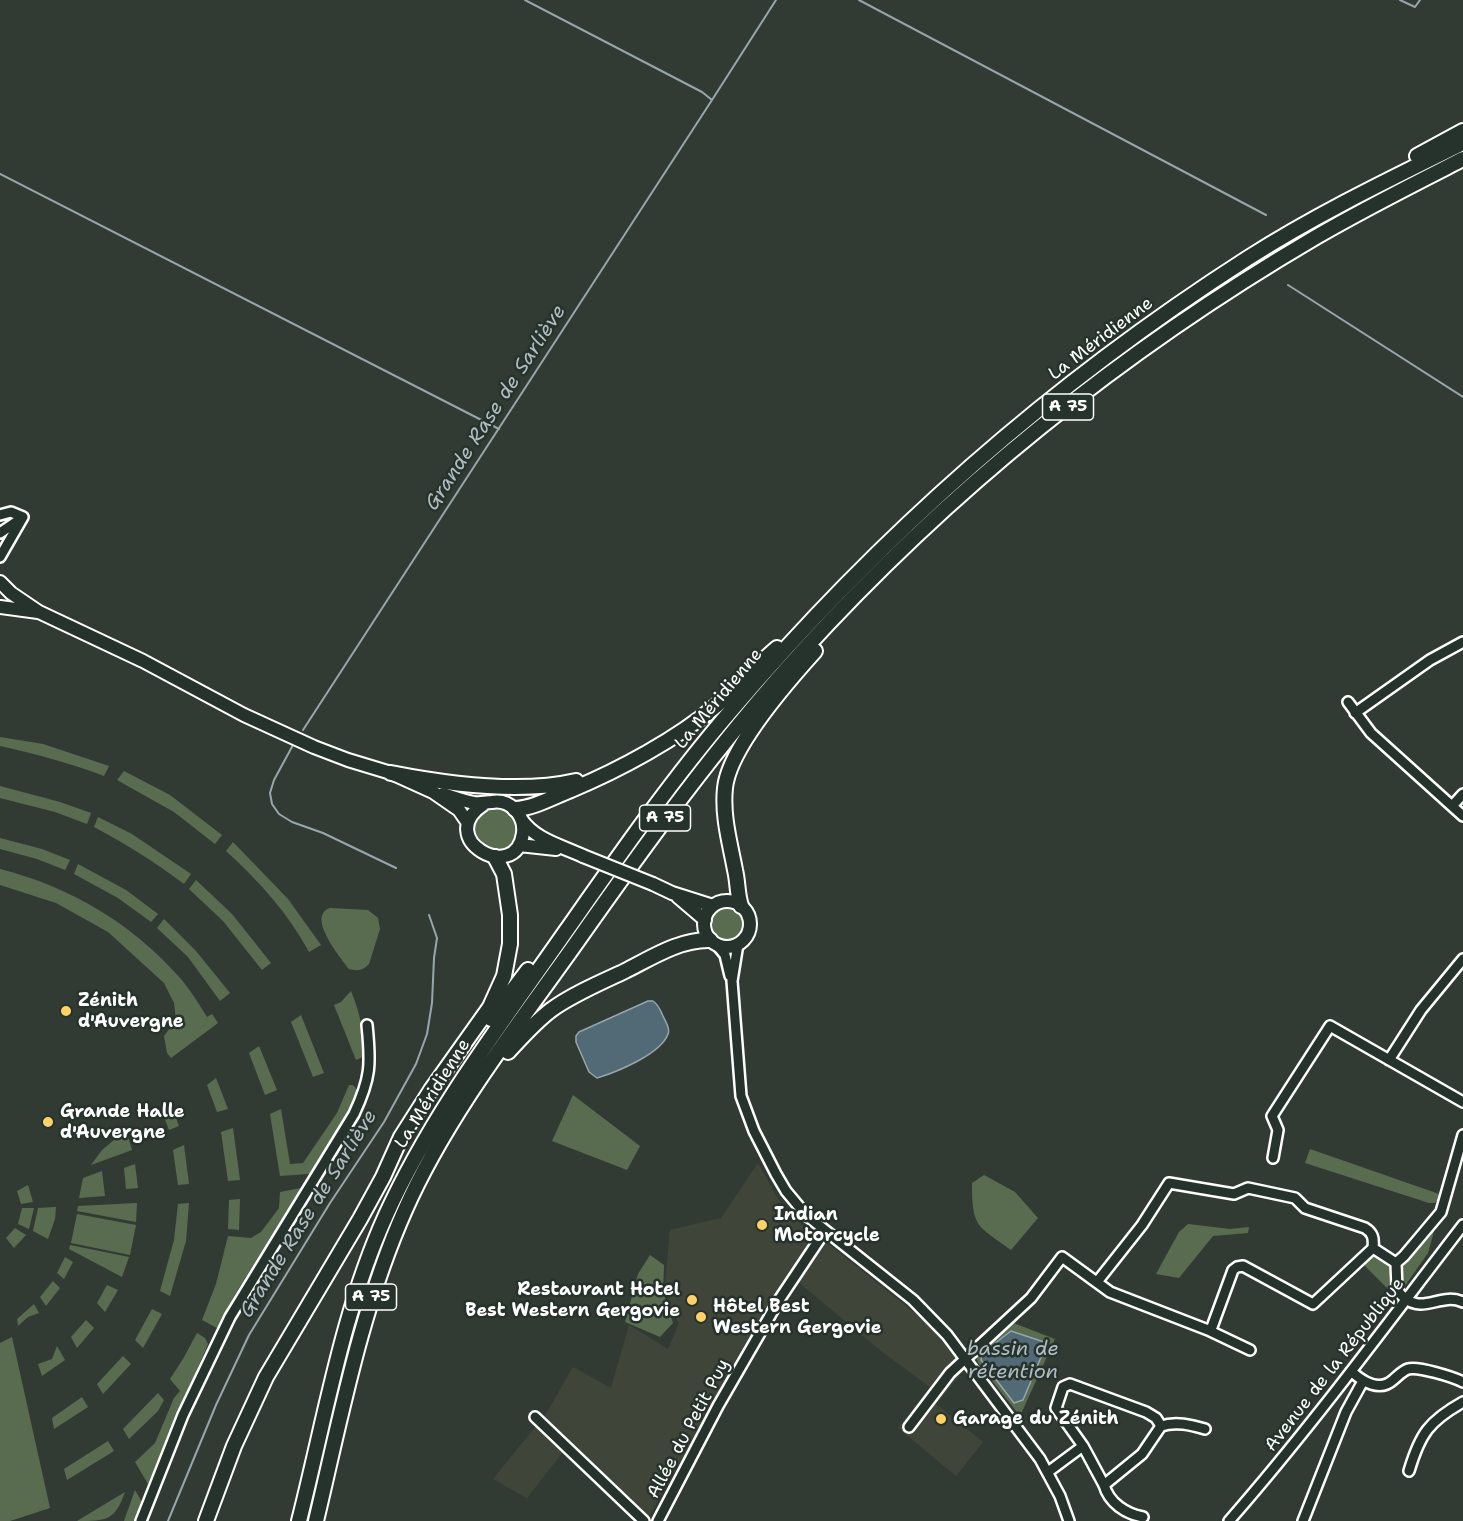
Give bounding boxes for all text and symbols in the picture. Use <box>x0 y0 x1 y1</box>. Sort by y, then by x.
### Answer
street label: La Méridienne <box>1045 293 1157 385</box>
water label: Grande Rase de Sarliève <box>421 301 571 515</box>
road number: A 75 <box>1042 394 1094 420</box>
street label: La Méridienne <box>671 644 767 754</box>
road number: A 75 <box>640 805 690 831</box>
place label: Zénith d'Auvergne <box>78 990 184 1032</box>
marker: Zénith d'Auvergne <box>59 1004 73 1018</box>
street label: La Méridienne <box>391 1035 475 1153</box>
place label: Grande Halle d'Auvergne <box>60 1101 185 1144</box>
water label: Grande Rase de Sarliève <box>235 1106 383 1322</box>
marker: Grande Halle d'Auvergne <box>41 1115 55 1129</box>
place label: Indian Motorcycle <box>774 1204 880 1246</box>
marker: Indian Motorcycle <box>755 1218 769 1232</box>
street label: Avenue de la République <box>1261 1274 1409 1456</box>
place label: Restaurant Hotel Best Western Gergovie <box>465 1279 680 1322</box>
road number: A 75 <box>346 1284 397 1310</box>
marker: Restaurant Hotel Best Western Gergovie <box>685 1293 699 1307</box>
place label: Hôtel Best Western Gergovie <box>713 1296 881 1338</box>
marker: Hôtel Best Western Gergovie <box>694 1310 708 1324</box>
water label: bassin de rétention <box>967 1338 1059 1385</box>
street label: Allée du Petit Puy <box>643 1356 735 1502</box>
place label: Garage du Zénith <box>953 1408 1119 1430</box>
marker: Garage du Zénith <box>934 1412 948 1426</box>

